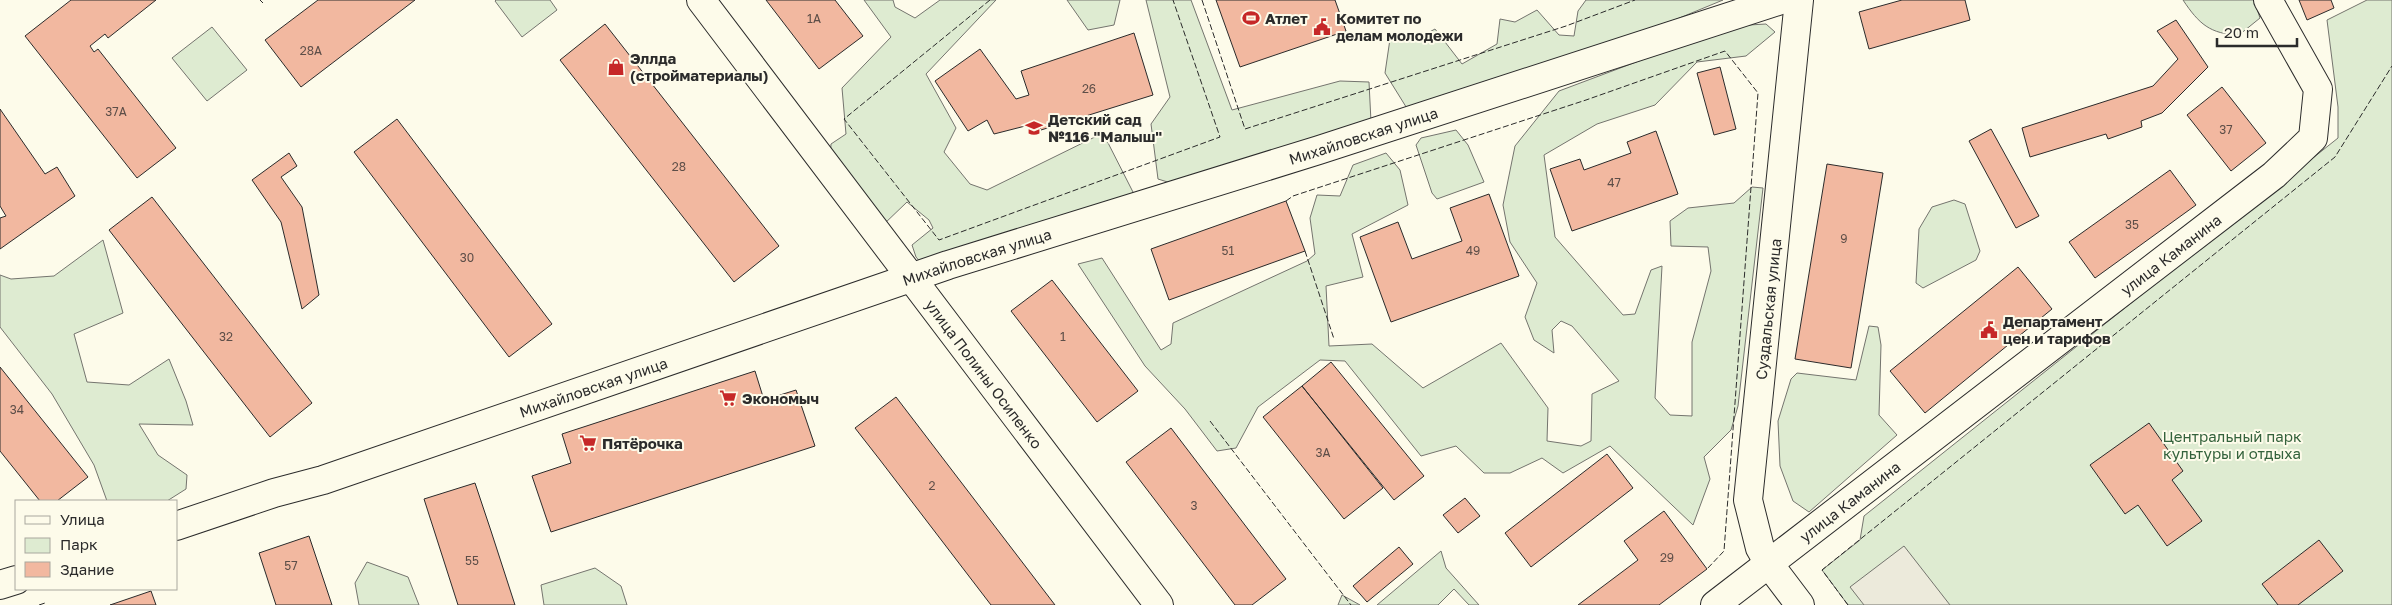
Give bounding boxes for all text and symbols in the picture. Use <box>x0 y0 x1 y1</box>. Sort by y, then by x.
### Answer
sports icon: Атлет <box>1241 8 1261 28</box>
place label: Атлет <box>1265 9 1308 27</box>
place label: Комитет по делам молодежи <box>1336 9 1463 44</box>
house number: 1А <box>807 11 821 26</box>
scale bar <box>2217 15 2297 47</box>
public building icon: Комитет по делам молодежи <box>1312 17 1332 37</box>
text: 20 m <box>2224 23 2259 41</box>
house number: 28А <box>300 43 322 58</box>
place label: Эллда (стройматериалы) <box>630 49 768 84</box>
shop icon: Эллда (стройматериалы) <box>606 57 626 77</box>
house number: 26 <box>1082 81 1096 96</box>
street label: Михайловская улица <box>1286 103 1440 168</box>
house number: 37А <box>105 104 127 119</box>
place label: Детский сад №116 "Малыш" <box>1048 110 1162 145</box>
school or university icon: Детский сад №116 "Малыш" <box>1024 118 1044 138</box>
house number: 37 <box>2219 122 2233 137</box>
house number: 28 <box>672 159 686 174</box>
house number: 47 <box>1607 175 1621 190</box>
street label: улица Каманина <box>2117 210 2225 299</box>
house number: 35 <box>2125 217 2139 232</box>
street label: Михайловская улица <box>900 225 1054 289</box>
house number: 9 <box>1840 231 1848 246</box>
street label: Суздальская улица <box>1752 237 1784 381</box>
house number: 51 <box>1222 243 1235 258</box>
house number: 49 <box>1466 243 1480 258</box>
house number: 30 <box>460 250 474 265</box>
street label: улица Полины Осипенко <box>922 296 1046 452</box>
place label: Департамент цен и тарифов <box>2003 312 2111 347</box>
public building icon: Департамент цен и тарифов <box>1979 320 1999 340</box>
house number: 32 <box>219 329 233 344</box>
house number: 1 <box>1060 329 1066 344</box>
street label: Михайловская улица <box>517 353 670 421</box>
supermarket icon: Экономыч <box>718 388 738 408</box>
place label: Экономыч <box>742 389 819 407</box>
house number: 34 <box>10 402 24 417</box>
park label: Центральный парк культуры и отдыха <box>2162 427 2302 462</box>
supermarket icon: Пятёрочка <box>578 433 598 453</box>
place label: Пятёрочка <box>602 434 683 452</box>
house number: 3А <box>1315 445 1331 460</box>
street label: улица Каманина <box>1796 457 1904 546</box>
house number: 2 <box>929 478 936 493</box>
house number: 3 <box>1190 498 1198 513</box>
legend <box>15 500 178 590</box>
text: Улица <box>60 510 105 528</box>
text: Парк <box>60 535 98 553</box>
house number: 29 <box>1660 550 1674 565</box>
house number: 55 <box>465 553 479 568</box>
house number: 57 <box>284 558 298 573</box>
text: Здание <box>60 560 114 578</box>

